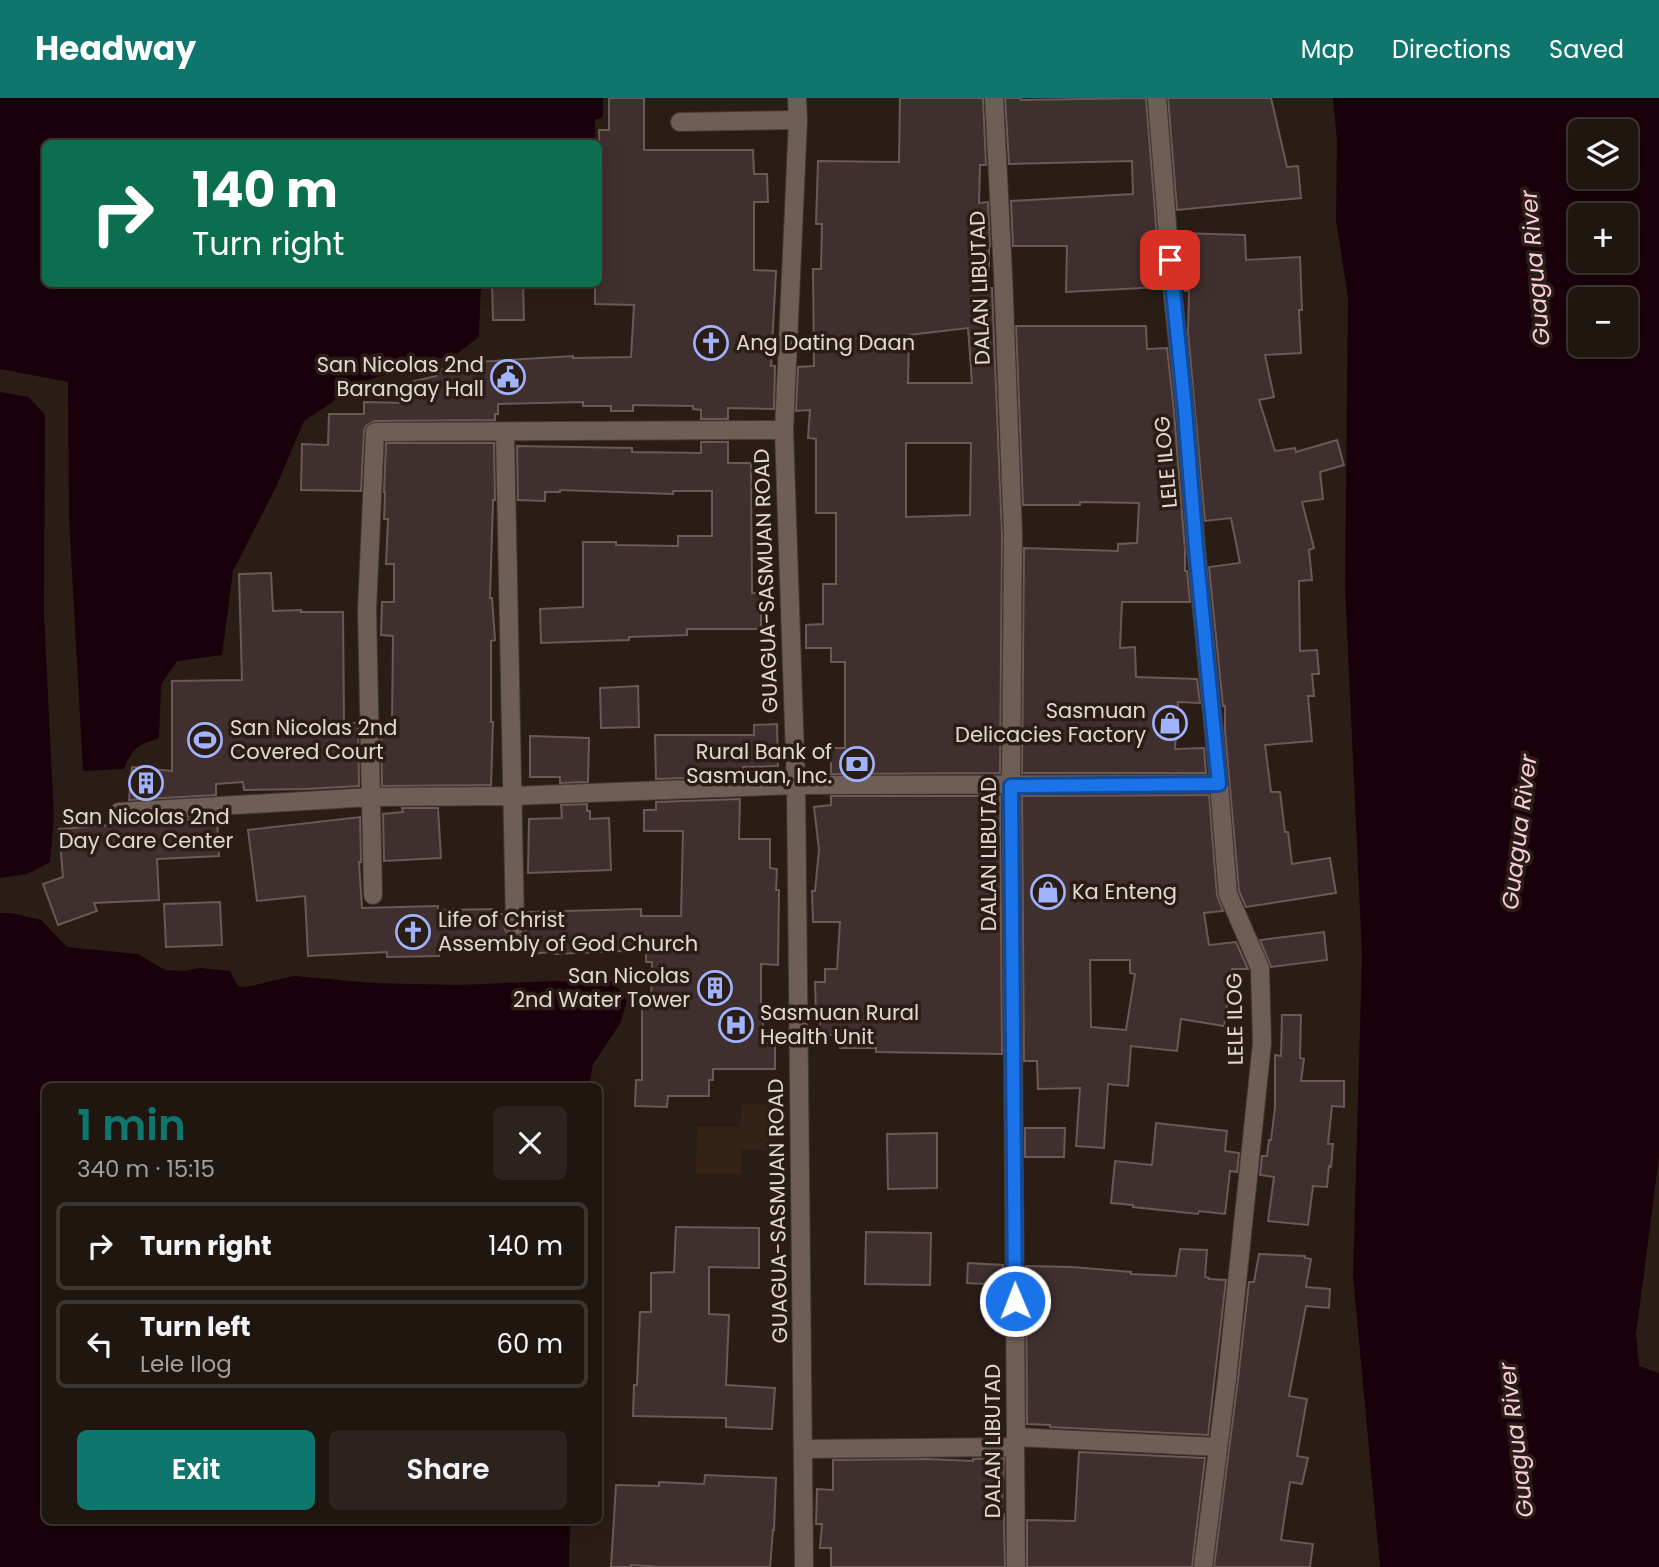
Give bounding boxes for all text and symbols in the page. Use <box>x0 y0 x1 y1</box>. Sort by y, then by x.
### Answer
text: Headway <box>35 25 196 72</box>
text: Map <box>1301 33 1354 66</box>
text: Directions <box>1392 33 1511 66</box>
text: Saved <box>1549 33 1624 66</box>
map controls <box>1568 119 1638 357</box>
button: layers <box>1568 119 1638 189</box>
text: 140 m <box>192 156 338 224</box>
icon: right <box>77 168 168 259</box>
water label: Guagua River <box>1512 187 1558 347</box>
button: + <box>1568 203 1638 273</box>
street label: DALAN LIBUTAD <box>962 210 997 366</box>
text: Turn right <box>192 221 344 266</box>
pin <box>1140 230 1200 290</box>
icon: arrive <box>1151 241 1189 279</box>
button: − <box>1568 287 1638 357</box>
church icon: Ang Dating Daan <box>692 324 730 362</box>
place label: Ang Dating Daan <box>736 328 915 357</box>
place label: San Nicolas 2nd Barangay Hall <box>317 350 484 403</box>
public building icon: San Nicolas 2nd Barangay Hall <box>489 358 527 396</box>
street label: LELE ILOG <box>1147 415 1184 509</box>
street label: GUAGUA-SASMUAN ROAD <box>746 448 785 714</box>
place label: Sasmuan Delicacies Factory <box>955 696 1146 749</box>
shop icon: Sasmuan Delicacies Factory <box>1151 704 1189 742</box>
place label: San Nicolas 2nd Covered Court <box>230 713 397 766</box>
sports icon: San Nicolas 2nd Covered Court <box>186 721 224 759</box>
place label: Rural Bank of Sasmuan, Inc. <box>686 737 832 790</box>
bank icon: Rural Bank of Sasmuan, Inc. <box>838 745 876 783</box>
water label: Guagua River <box>1494 751 1545 911</box>
building icon: San Nicolas 2nd Day Care Center <box>127 764 165 802</box>
street label: DALAN LIBUTAD <box>974 777 1003 931</box>
place label: San Nicolas 2nd Day Care Center <box>59 802 233 855</box>
shop icon: Ka Enteng <box>1029 873 1067 911</box>
place label: Ka Enteng <box>1072 877 1177 906</box>
place label: Life of Christ Assembly of God Church <box>438 905 698 958</box>
church icon: Life of Christ Assembly of God Church <box>394 913 432 951</box>
place label: San Nicolas 2nd Water Tower <box>513 961 690 1014</box>
building icon: San Nicolas 2nd Water Tower <box>696 969 734 1007</box>
street label: LELE ILOG <box>1219 973 1250 1065</box>
place label: Sasmuan Rural Health Unit <box>760 998 919 1051</box>
hospital icon: Sasmuan Rural Health Unit <box>717 1006 755 1044</box>
street label: GUAGUA-SASMUAN ROAD <box>761 1078 794 1344</box>
text: 1 min <box>77 1096 186 1155</box>
button: close <box>493 1106 567 1180</box>
text: 340 m · 15:15 <box>77 1153 215 1185</box>
icon: right <box>81 1227 119 1265</box>
text: Turn right <box>140 1228 272 1264</box>
text: 140 m <box>488 1228 563 1264</box>
position arrow <box>978 1264 1052 1338</box>
text: Turn left <box>140 1309 251 1345</box>
icon: left <box>81 1325 119 1363</box>
text: 60 m <box>496 1326 563 1362</box>
text: Lele Ilog <box>140 1348 232 1380</box>
water label: Guagua River <box>1490 1359 1541 1519</box>
street label: DALAN LIBUTAD <box>978 1364 1007 1518</box>
button: Exit <box>77 1430 315 1510</box>
button: Share <box>329 1430 567 1510</box>

